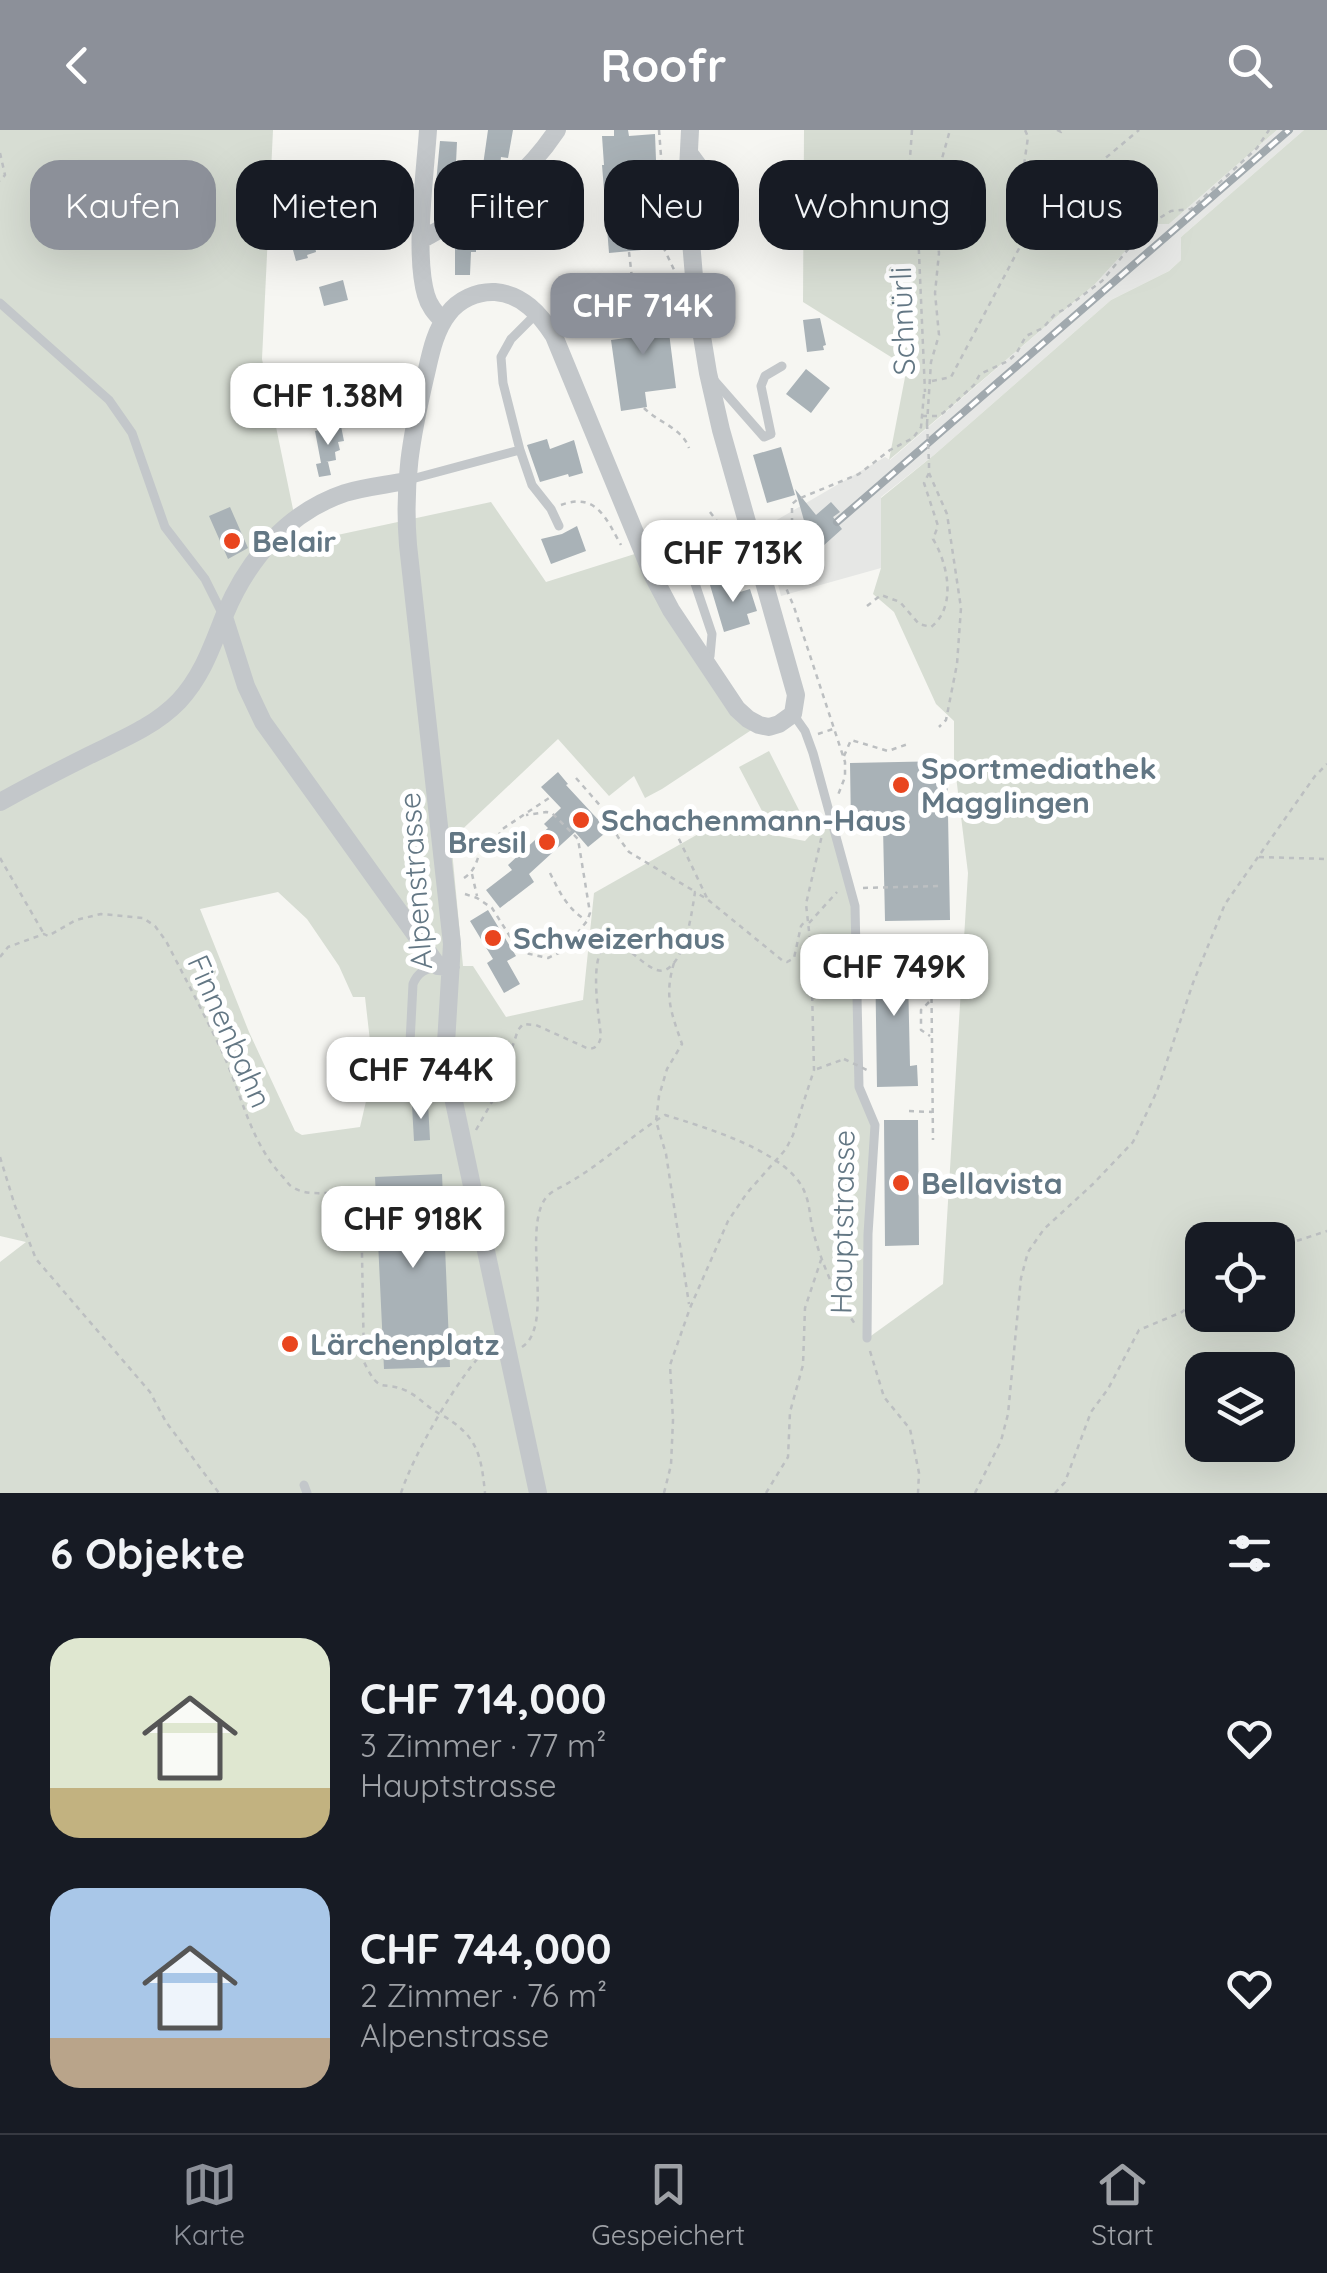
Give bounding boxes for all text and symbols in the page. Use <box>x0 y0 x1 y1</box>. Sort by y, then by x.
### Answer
text: Roofr <box>600 37 727 93</box>
icon: back <box>50 38 105 93</box>
icon: search <box>1222 38 1277 93</box>
chip: Kaufen <box>30 160 216 250</box>
chip: Mieten <box>236 160 414 250</box>
chip: Filter <box>434 160 584 250</box>
chip: Neu <box>604 160 739 250</box>
chip: Wohnung <box>759 160 986 250</box>
chip: Haus <box>1006 160 1158 250</box>
street label: Schnürli <box>881 266 923 376</box>
pin: CHF 714K <box>540 273 746 358</box>
text: CHF 714K <box>572 285 714 325</box>
pin: CHF 1.38M <box>214 363 442 448</box>
text: CHF 1.38M <box>252 375 404 415</box>
pin: CHF 713K <box>630 520 836 605</box>
place label: Belair <box>252 522 336 560</box>
marker: Belair <box>221 530 243 552</box>
text: CHF 713K <box>663 532 803 572</box>
place label: Sportmediathek Magglingen <box>921 749 1157 821</box>
marker: Sportmediathek Magglingen <box>890 774 912 796</box>
street label: Alpenstrasse <box>390 791 440 971</box>
place label: Schachenmann-Haus <box>601 801 906 839</box>
marker: Schachenmann-Haus <box>570 809 592 831</box>
place label: Bresil <box>448 823 527 861</box>
marker: Bresil <box>536 831 558 853</box>
place label: Schweizerhaus <box>513 919 725 957</box>
marker: Schweizerhaus <box>482 927 504 949</box>
pin: CHF 749K <box>791 934 997 1019</box>
text: CHF 749K <box>822 946 966 986</box>
street label: Finnenbahn <box>179 949 281 1113</box>
pin: CHF 744K <box>318 1037 524 1122</box>
text: CHF 744K <box>349 1049 493 1089</box>
street label: Hauptstrasse <box>821 1130 863 1314</box>
place label: Bellavista <box>921 1164 1063 1202</box>
marker: Bellavista <box>890 1172 912 1194</box>
pin: CHF 918K <box>310 1186 516 1271</box>
text: CHF 918K <box>343 1198 483 1238</box>
map controls <box>1185 1222 1295 1462</box>
button: locate <box>1185 1222 1295 1332</box>
place label: Lärchenplatz <box>310 1325 499 1363</box>
marker: Lärchenplatz <box>279 1333 301 1355</box>
button: layers <box>1185 1352 1295 1462</box>
icon: filters <box>1222 1526 1277 1581</box>
text: 6 Objekte <box>50 1527 245 1580</box>
text: CHF 714,000 <box>360 1672 607 1725</box>
icon: home <box>130 1678 250 1798</box>
icon: heart <box>1222 1711 1277 1766</box>
text: 3 Zimmer · 77 m² <box>360 1725 606 1765</box>
text: Hauptstrasse <box>360 1765 556 1805</box>
text: CHF 744,000 <box>360 1922 612 1975</box>
icon: home <box>130 1928 250 2048</box>
icon: heart <box>1222 1961 1277 2016</box>
text: 2 Zimmer · 76 m² <box>360 1975 607 2015</box>
text: Alpenstrasse <box>360 2015 549 2055</box>
tab: Karte <box>173 2157 245 2252</box>
tab: Gespeichert <box>591 2157 745 2252</box>
tab: Start <box>1091 2157 1154 2252</box>

